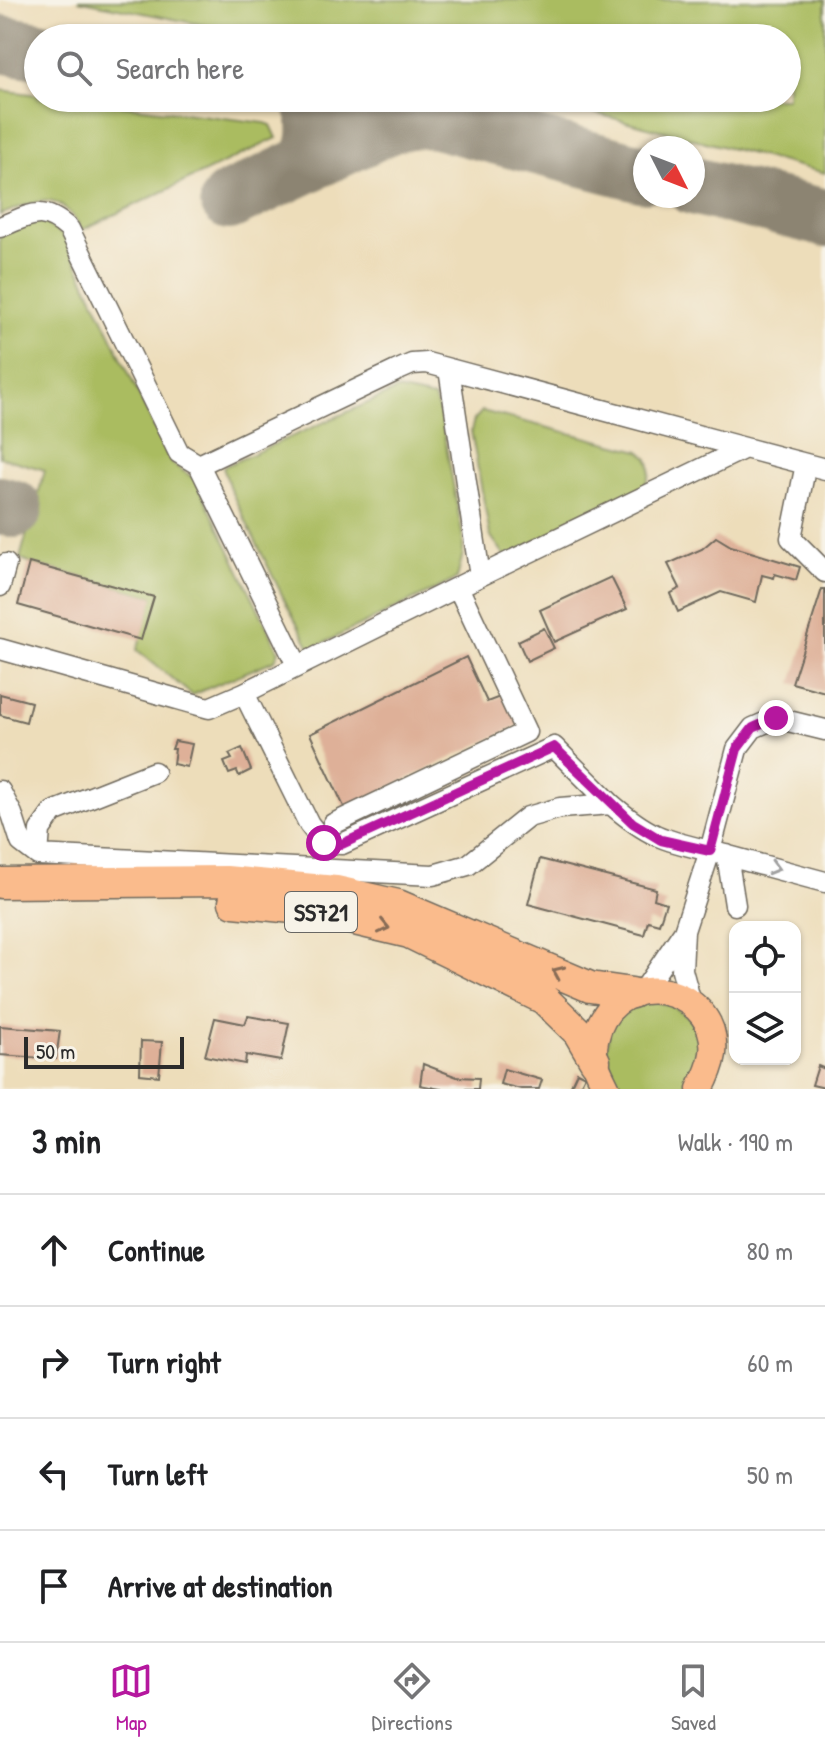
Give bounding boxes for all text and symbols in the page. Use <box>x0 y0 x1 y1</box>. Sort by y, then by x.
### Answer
search box <box>24 24 801 112</box>
icon: search <box>52 46 96 90</box>
text: Search here <box>116 48 244 88</box>
north arrow <box>633 136 705 208</box>
route end <box>758 700 794 736</box>
route start <box>306 825 342 861</box>
one-way arrow <box>766 859 780 875</box>
road number: SS721 <box>285 892 357 932</box>
one-way arrow <box>376 918 390 935</box>
map controls <box>729 921 801 1065</box>
button: locate <box>729 921 801 993</box>
one-way arrow <box>552 966 566 982</box>
button: layers <box>729 993 801 1065</box>
scale bar <box>24 1033 184 1069</box>
text: 50 m <box>36 1036 75 1066</box>
text: 3 min <box>32 1118 101 1164</box>
text: Walk · 190 m <box>678 1124 793 1159</box>
icon: ahead <box>32 1228 76 1272</box>
text: Continue <box>108 1230 205 1270</box>
text: 80 m <box>746 1233 793 1268</box>
icon: right <box>32 1340 76 1384</box>
text: Turn right <box>108 1342 221 1382</box>
text: 60 m <box>747 1345 793 1380</box>
icon: left <box>32 1452 76 1496</box>
text: Turn left <box>108 1454 207 1494</box>
text: 50 m <box>747 1457 793 1492</box>
icon: arrive <box>32 1564 76 1608</box>
text: Arrive at destination <box>108 1566 333 1606</box>
tab: Map <box>109 1659 153 1737</box>
tab: Directions <box>372 1659 453 1737</box>
tab: Saved <box>671 1659 716 1737</box>

